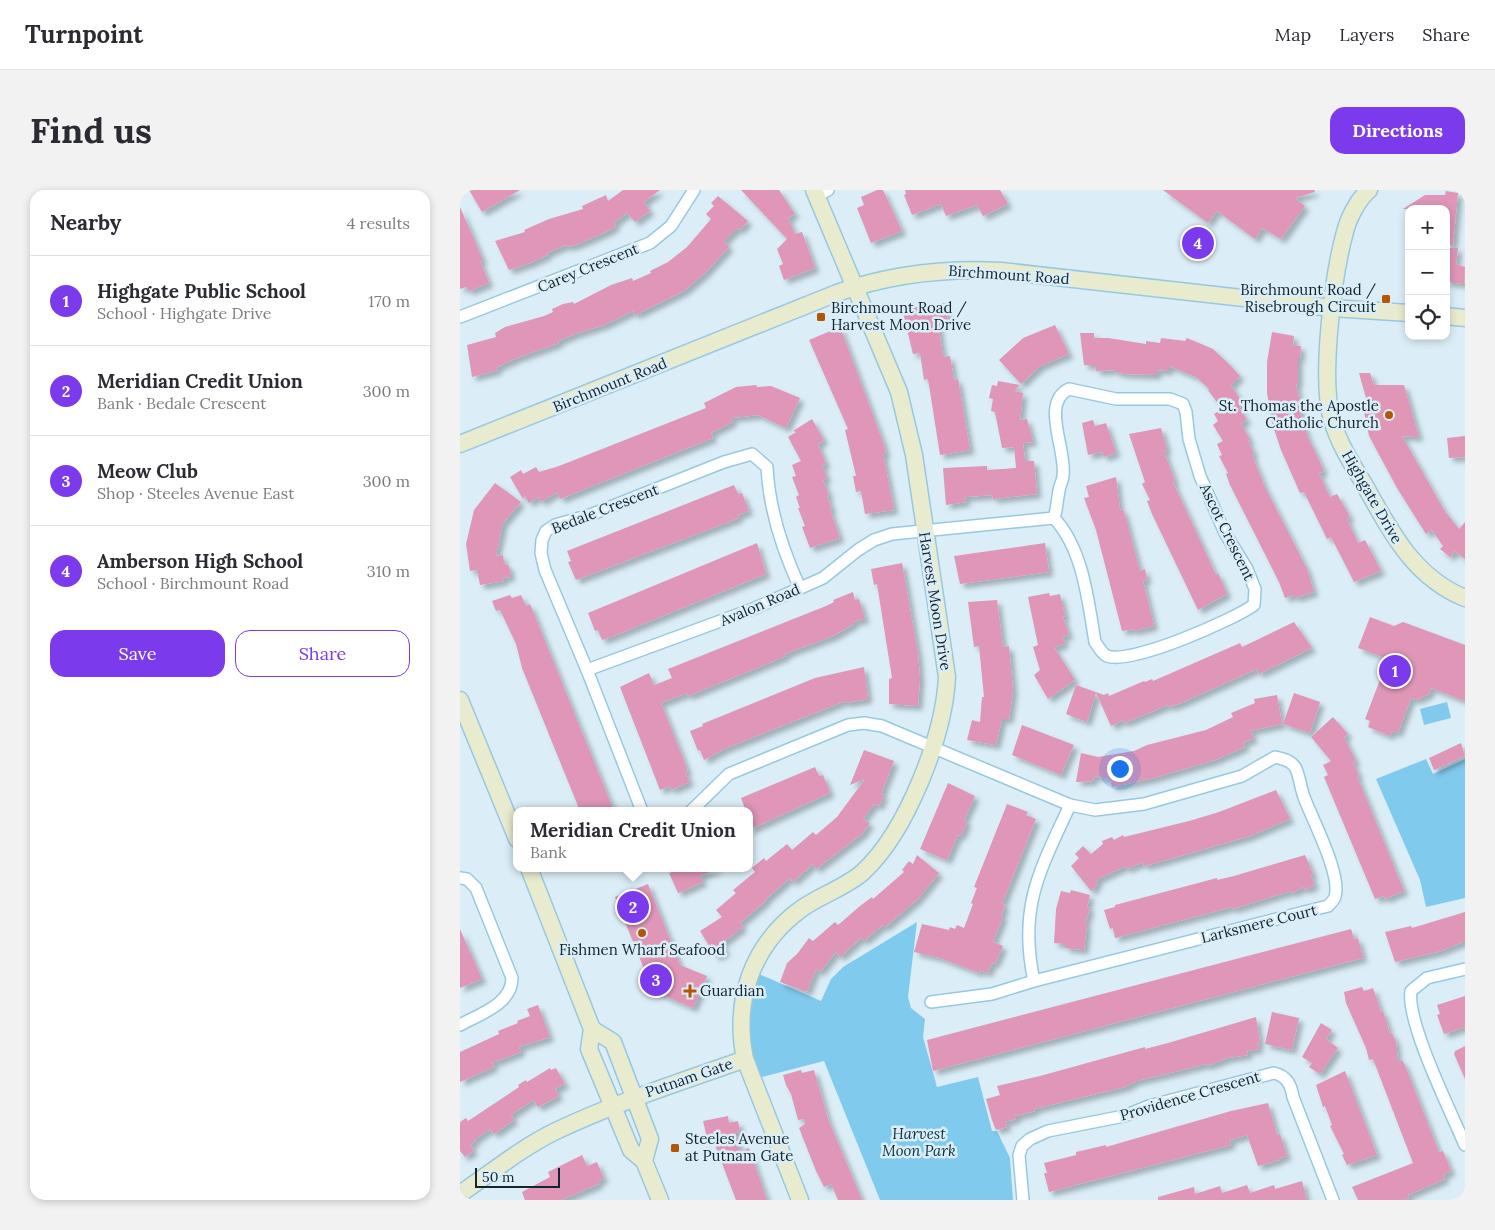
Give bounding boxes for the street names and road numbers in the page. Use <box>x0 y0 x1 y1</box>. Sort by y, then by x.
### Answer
street label: Carey Crescent <box>535 239 641 296</box>
street label: Birchmount Road <box>948 261 1070 288</box>
street label: Birchmount Road <box>550 353 670 416</box>
street label: Highgate Drive <box>1338 447 1407 547</box>
street label: Bedale Crescent <box>549 479 661 538</box>
street label: Ascot Crescent <box>1195 479 1259 584</box>
street label: Harvest Moon Drive <box>915 530 956 672</box>
street label: Avalon Road <box>716 579 803 630</box>
street label: Larksmere Court <box>1199 900 1319 947</box>
street label: Putnam Gate <box>643 1054 735 1101</box>
street label: Providence Crescent <box>1118 1066 1262 1125</box>

